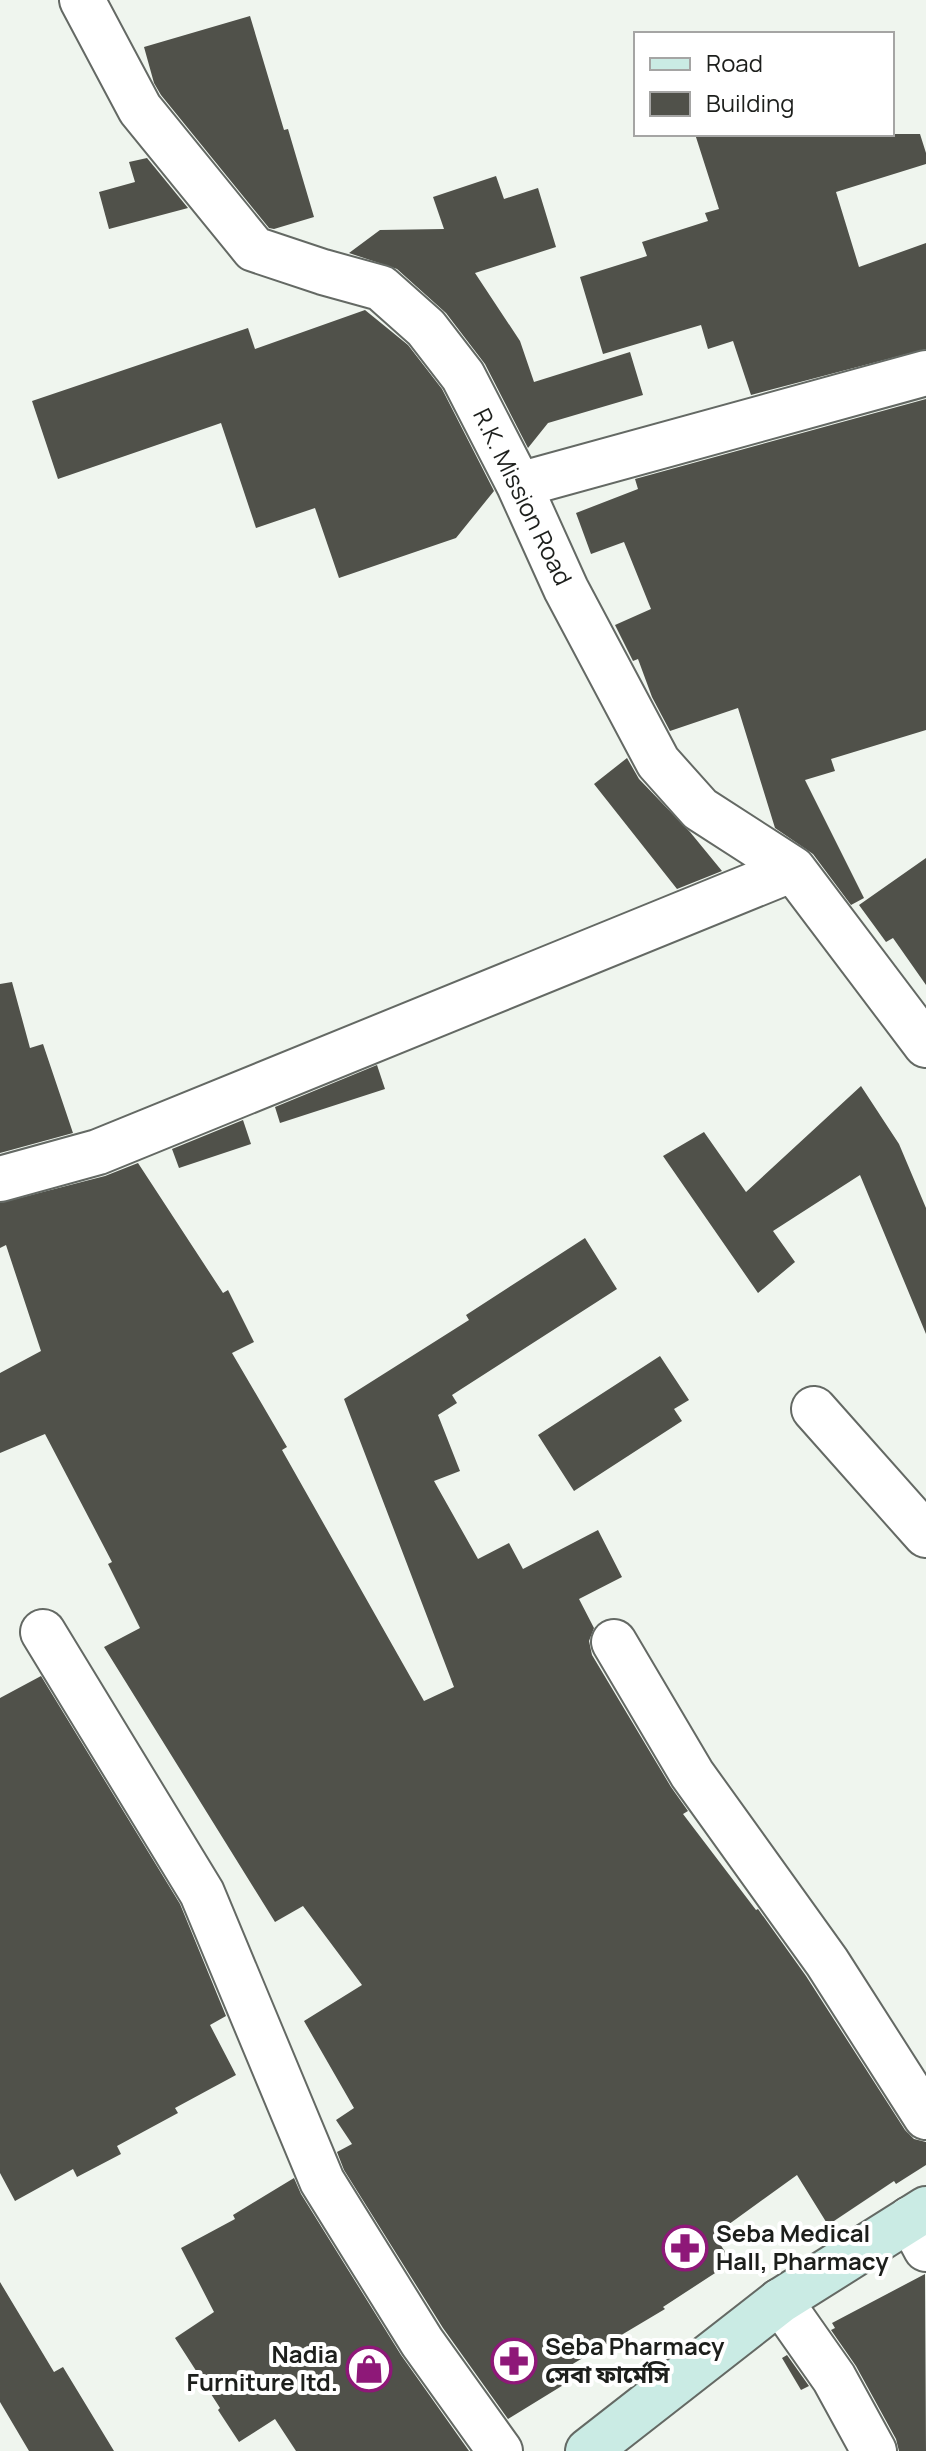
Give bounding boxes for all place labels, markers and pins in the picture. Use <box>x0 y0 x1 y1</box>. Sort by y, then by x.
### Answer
place label: Seba Medical Hall, Pharmacy <box>716 2216 889 2277</box>
pharmacy icon: Seba Medical Hall, Pharmacy <box>661 2224 709 2272</box>
place label: Seba Pharmacy সেবা ফার্মেসি <box>545 2329 725 2390</box>
place label: Nadia Furniture ltd. <box>187 2337 338 2398</box>
pharmacy icon: Seba Pharmacy সেবা ফার্মেসি <box>490 2337 538 2385</box>
shop icon: Nadia Furniture ltd. <box>345 2345 393 2393</box>

